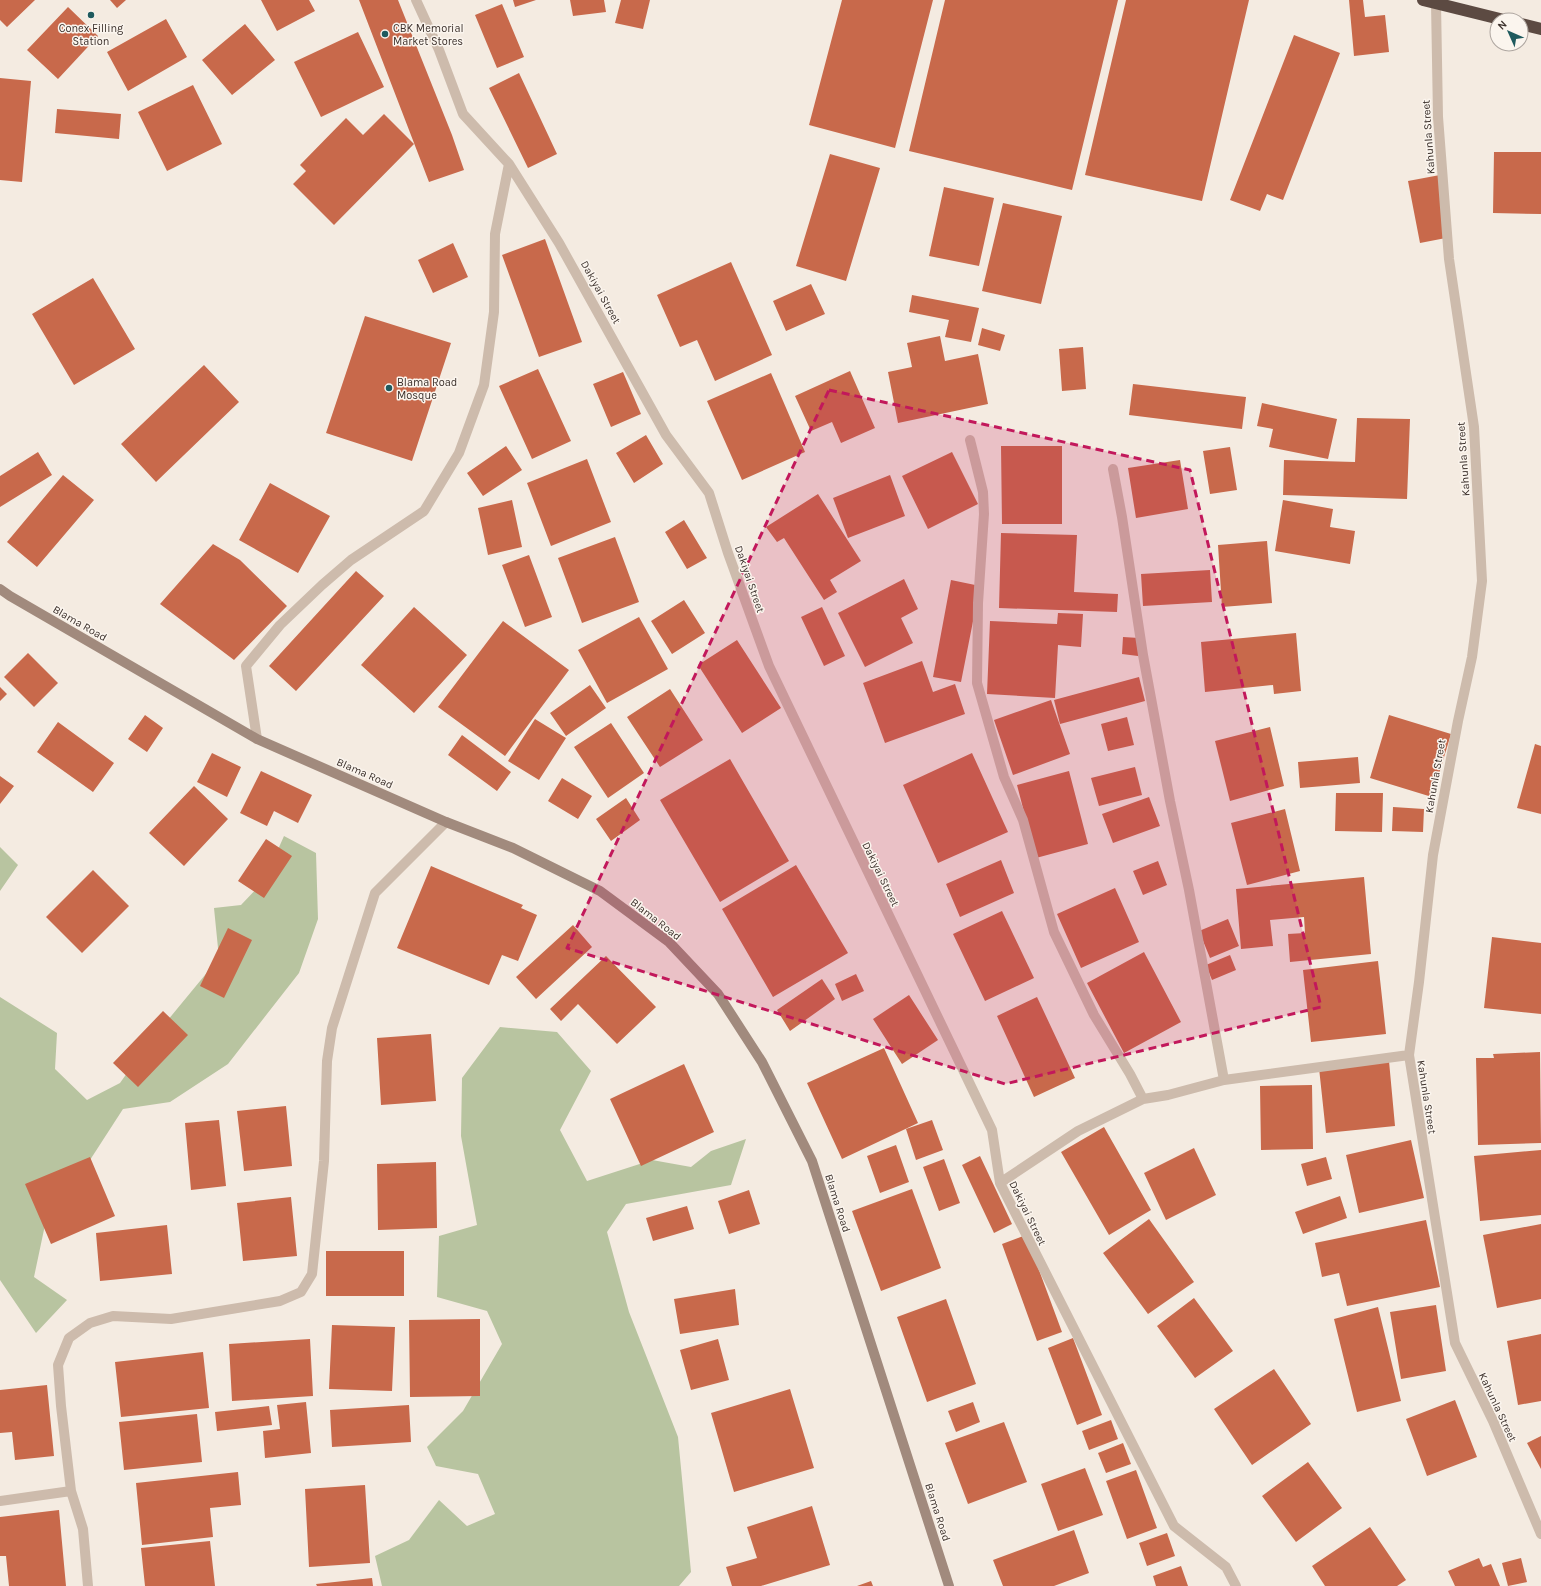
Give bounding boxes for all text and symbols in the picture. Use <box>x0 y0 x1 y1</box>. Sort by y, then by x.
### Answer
marker: Conex Filling Station <box>86 10 96 20</box>
north arrow <box>1489 12 1529 52</box>
text: N <box>1495 18 1510 33</box>
place label: Conex Filling Station <box>59 22 124 48</box>
place label: CBK Memorial Market Stores <box>393 22 464 48</box>
marker: CBK Memorial Market Stores <box>380 29 390 39</box>
street label: Kahunla Street <box>1419 99 1438 175</box>
street label: Dakiyai Street <box>578 258 623 326</box>
place label: Blama Road Mosque <box>397 376 457 402</box>
marker: Blama Road Mosque <box>384 383 394 393</box>
street label: Kahunla Street <box>1454 421 1473 497</box>
street label: Dakiyai Street <box>732 544 767 614</box>
street label: Blama Road <box>50 603 109 644</box>
street label: Kahunla Street <box>1423 738 1448 814</box>
street label: Blama Road <box>335 755 395 792</box>
street label: Dakiyai Street <box>859 840 902 909</box>
street label: Blama Road <box>628 896 683 943</box>
street label: Kahunla Street <box>1414 1059 1439 1135</box>
street label: Blama Road <box>822 1172 853 1234</box>
street label: Dakiyai Street <box>1006 1179 1049 1248</box>
street label: Kahunla Street <box>1476 1371 1519 1444</box>
street label: Blama Road <box>922 1481 953 1543</box>

